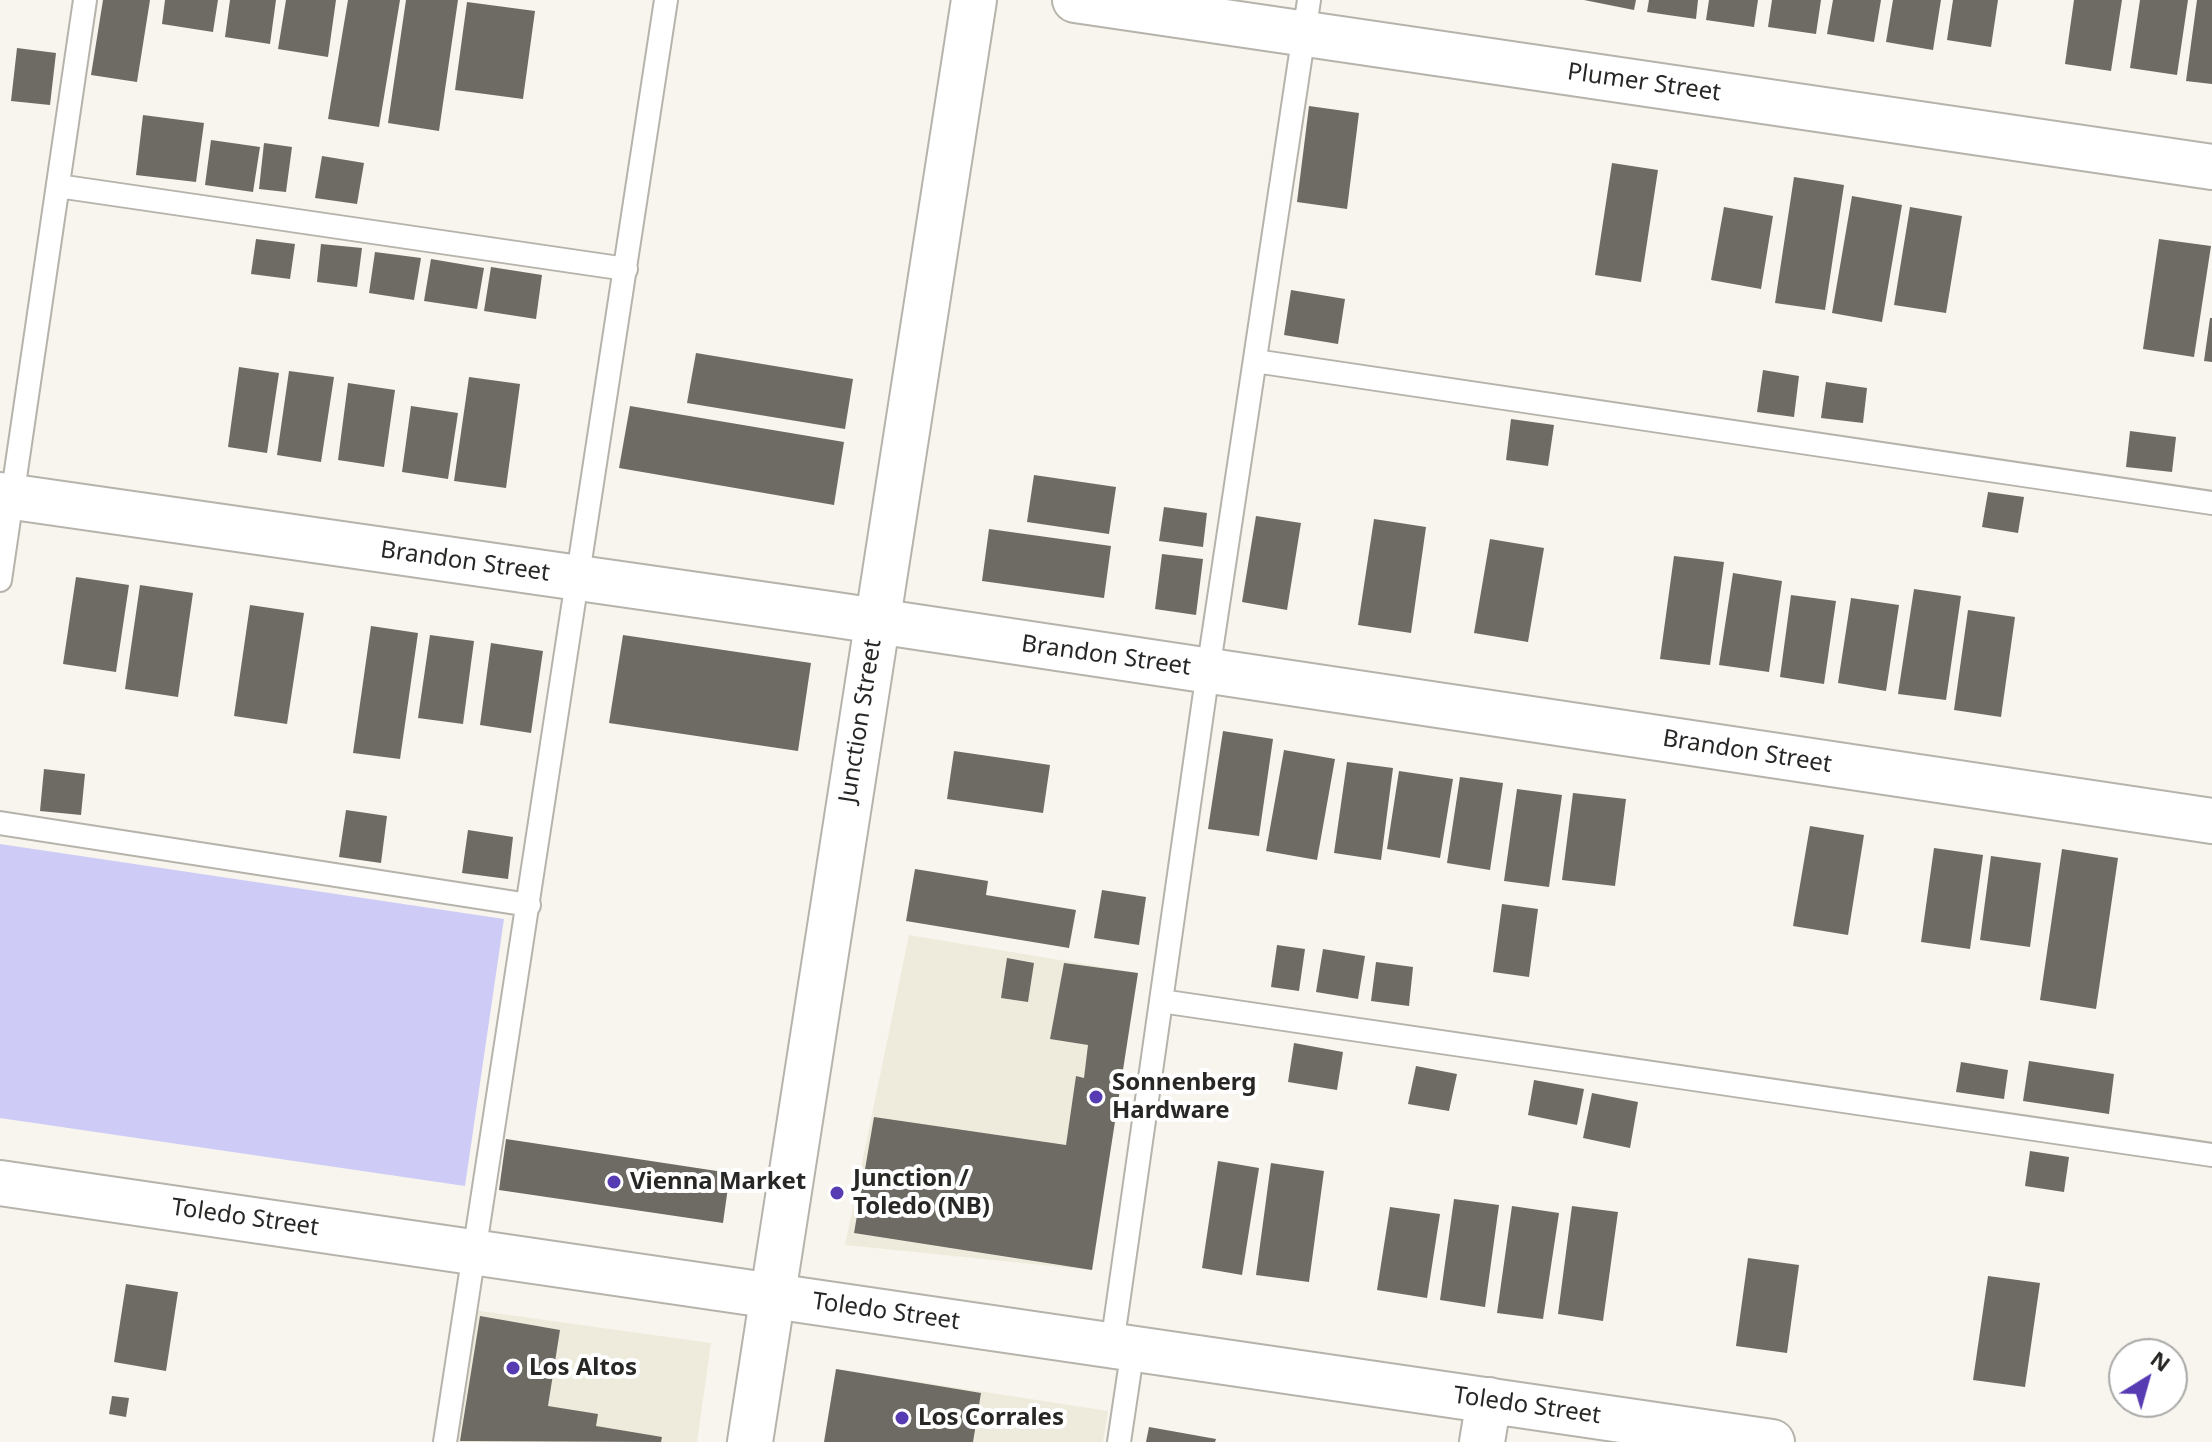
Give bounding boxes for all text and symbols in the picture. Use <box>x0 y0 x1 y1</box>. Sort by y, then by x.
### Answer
street label: Plumer Street <box>1565 58 1723 108</box>
street label: Brandon Street <box>378 536 552 588</box>
street label: Brandon Street <box>1019 630 1193 682</box>
street label: Junction Street <box>834 637 888 805</box>
street label: Brandon Street <box>1660 724 1834 780</box>
place label: Sonnenberg Hardware <box>1112 1069 1257 1125</box>
marker: Sonnenberg Hardware <box>1087 1088 1105 1106</box>
place label: Junction / Toledo (NB) <box>853 1165 990 1221</box>
place label: Vienna Market <box>630 1168 806 1196</box>
marker: Vienna Market <box>605 1173 623 1191</box>
marker: Junction / Toledo (NB) <box>828 1184 846 1202</box>
street label: Toledo Street <box>169 1193 321 1243</box>
street label: Toledo Street <box>810 1287 962 1337</box>
north arrow <box>2108 1338 2188 1418</box>
text: N <box>2145 1343 2177 1378</box>
place label: Los Altos <box>529 1354 637 1382</box>
marker: Los Altos <box>504 1359 522 1377</box>
street label: Toledo Street <box>1451 1381 1603 1431</box>
place label: Los Corrales <box>918 1404 1064 1432</box>
marker: Los Corrales <box>893 1409 911 1427</box>

